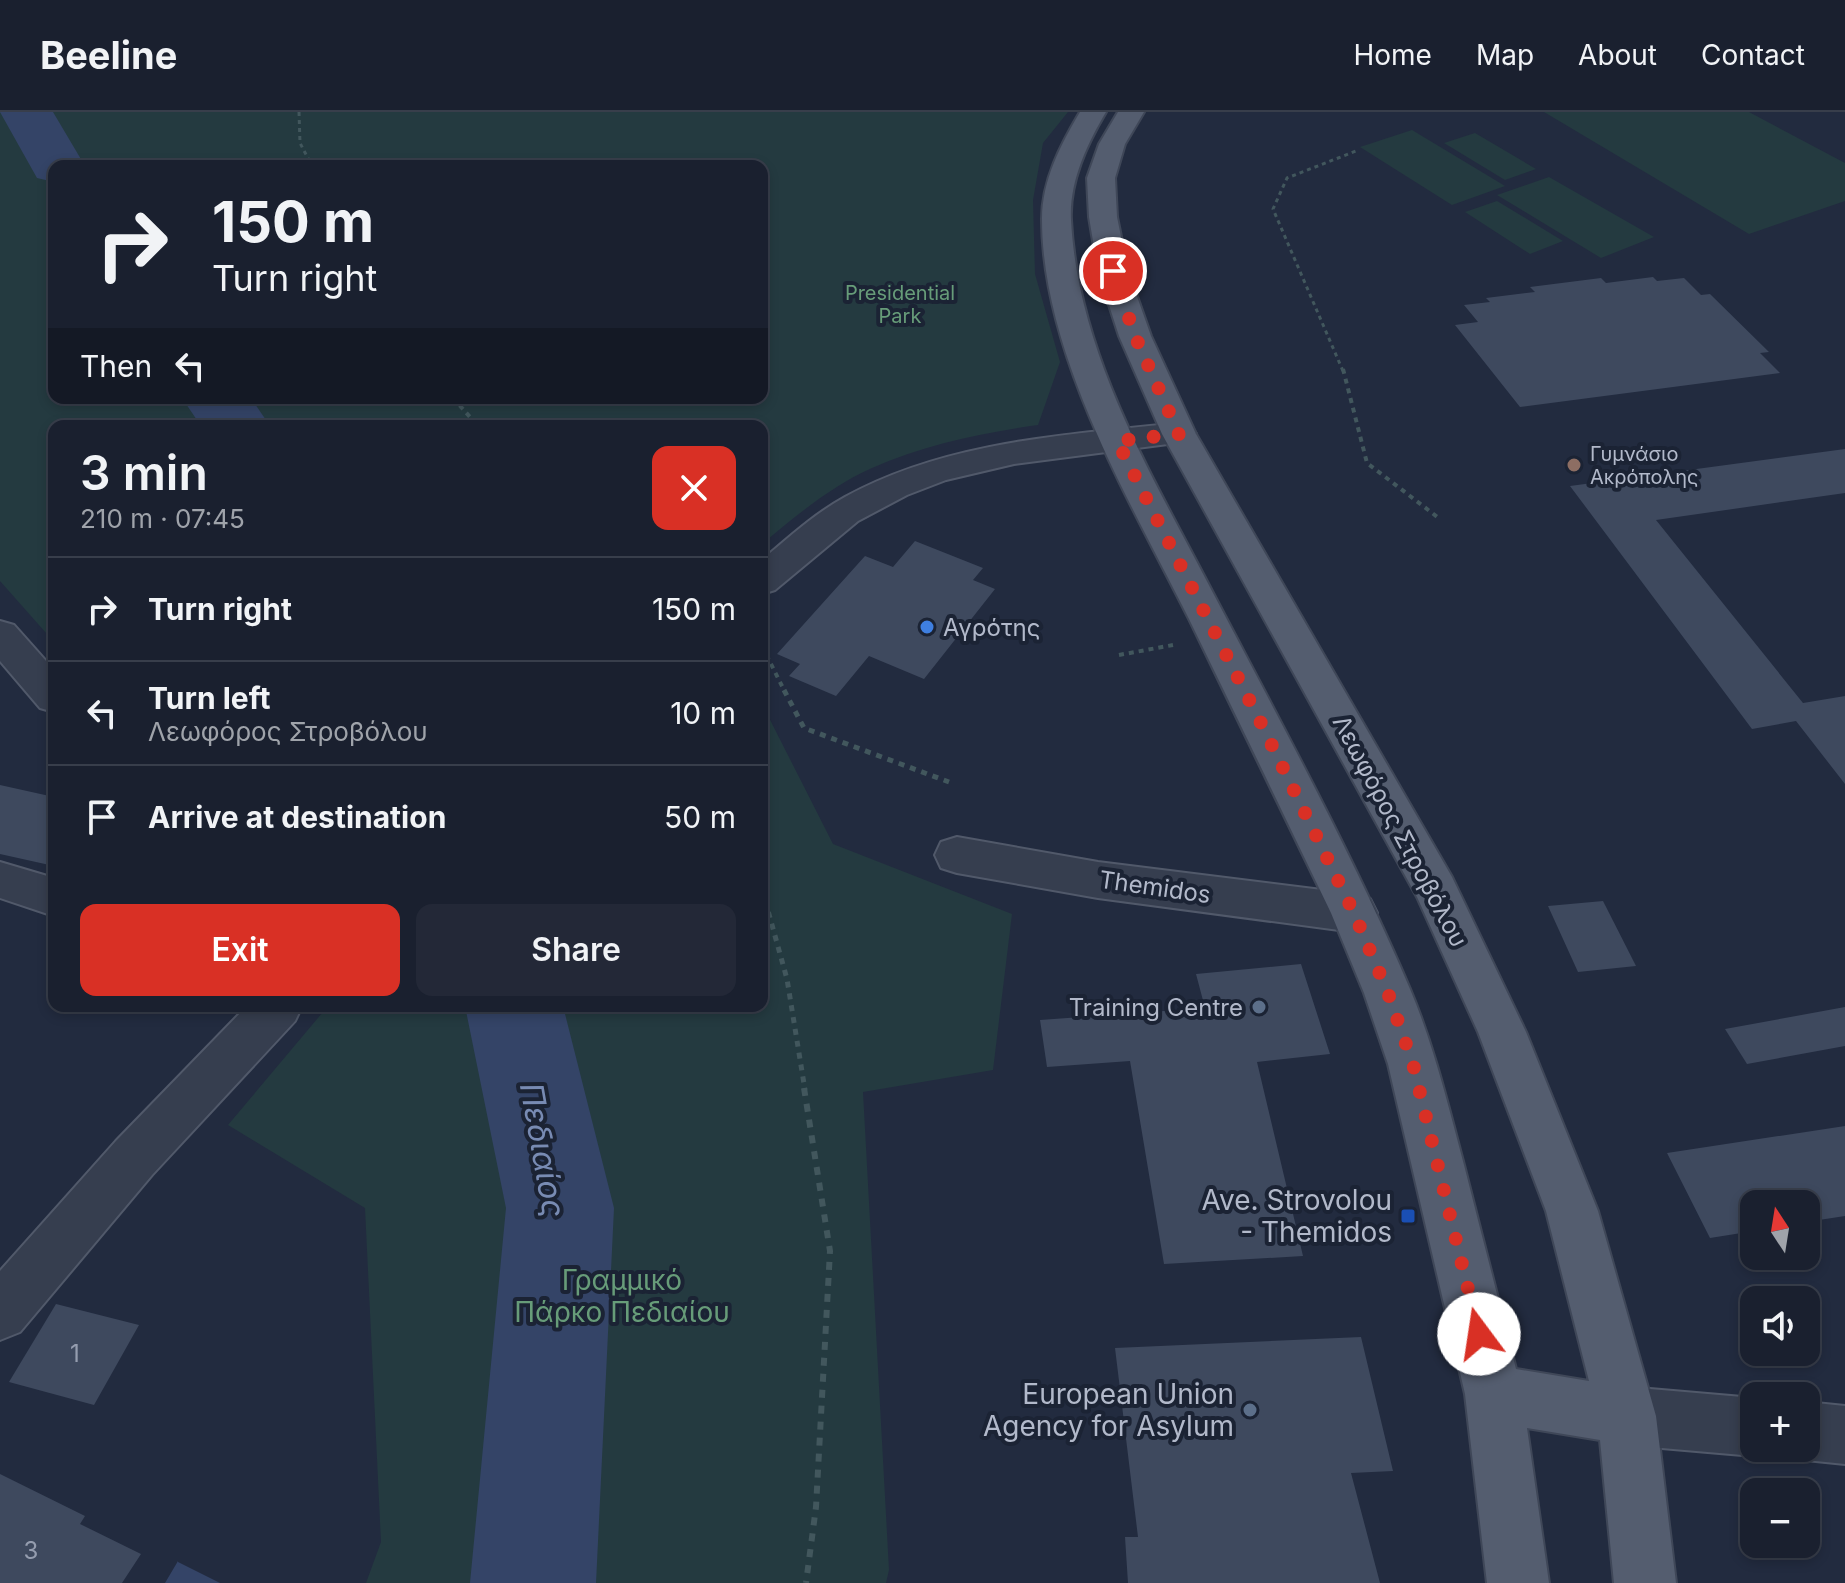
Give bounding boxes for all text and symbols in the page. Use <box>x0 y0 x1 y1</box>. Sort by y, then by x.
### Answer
text: Beeline <box>40 32 177 78</box>
text: Home <box>1353 38 1432 72</box>
text: Map <box>1476 38 1534 72</box>
text: About <box>1578 38 1657 72</box>
text: Contact <box>1701 38 1805 72</box>
text: 150 m <box>212 188 374 256</box>
icon: right <box>80 192 184 296</box>
pin <box>1079 237 1147 305</box>
icon: arrive <box>1091 249 1135 293</box>
text: Turn right <box>212 256 377 300</box>
park label: Presidential Park <box>845 281 955 328</box>
icon: left <box>168 344 212 388</box>
text: Then <box>80 348 152 384</box>
place label: Γυμνάσιο Ακρόπολης <box>1590 442 1699 489</box>
text: 3 min <box>80 443 208 502</box>
button: close <box>652 446 736 530</box>
marker: Γυμνάσιο Ακρόπολης <box>1565 456 1583 474</box>
text: 210 m · 07:45 <box>80 503 245 534</box>
icon: right <box>80 587 124 631</box>
text: Turn right <box>148 591 292 627</box>
text: 150 m <box>652 591 736 627</box>
place label: Αγρότης <box>943 613 1040 642</box>
marker: Αγρότης <box>918 618 936 636</box>
text: Turn left <box>148 680 270 716</box>
icon: left <box>80 691 124 735</box>
text: 10 m <box>670 695 736 731</box>
street label: Λεωφόρος Στροβόλου <box>1327 710 1473 952</box>
text: Λεωφόρος Στροβόλου <box>148 716 428 747</box>
icon: arrive <box>80 795 124 839</box>
text: Arrive at destination <box>148 799 446 835</box>
text: 50 m <box>664 799 736 835</box>
street label: Themidos <box>1097 865 1213 909</box>
button: Exit <box>80 904 400 996</box>
button: Share <box>416 904 736 996</box>
place label: Training Centre <box>1069 993 1243 1022</box>
marker: Training Centre <box>1250 998 1268 1016</box>
water label: Πεδιαίος <box>512 1080 574 1220</box>
place label: Ave. Strovolou - Themidos <box>1202 1183 1392 1249</box>
north arrow <box>1740 1190 1820 1270</box>
map controls <box>1740 1190 1820 1558</box>
marker: Ave. Strovolou - Themidos <box>1399 1207 1417 1225</box>
park label: Γραμμικό Πάρκο Πεδιαίου <box>514 1263 730 1329</box>
button: sound <box>1740 1286 1820 1366</box>
position arrow <box>1437 1292 1521 1376</box>
house number: 1 <box>70 1339 80 1368</box>
place label: European Union Agency for Asylum <box>983 1377 1234 1443</box>
button: + <box>1740 1382 1820 1462</box>
marker: European Union Agency for Asylum <box>1241 1401 1259 1419</box>
button: − <box>1740 1478 1820 1558</box>
house number: 3 <box>24 1536 38 1565</box>

